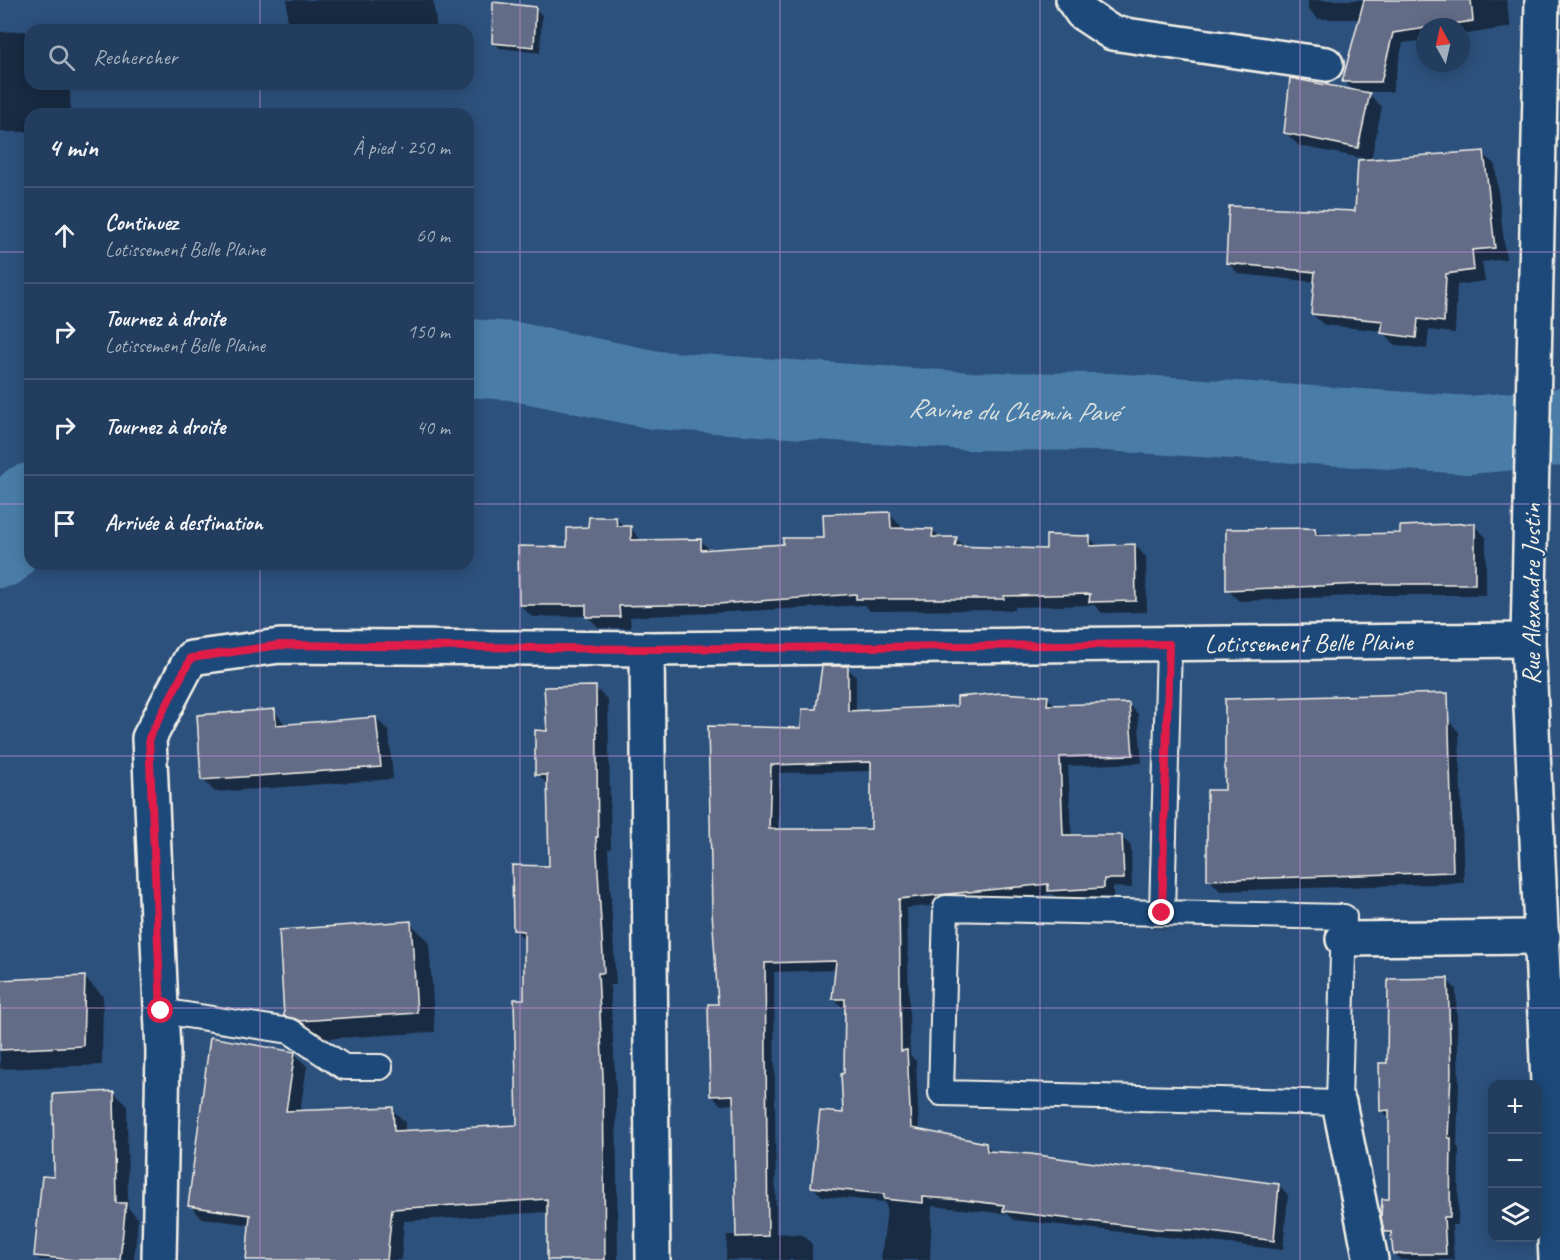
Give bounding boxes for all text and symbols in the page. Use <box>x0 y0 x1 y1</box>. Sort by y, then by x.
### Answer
north arrow <box>1416 18 1470 72</box>
search box <box>24 24 474 90</box>
icon: search <box>45 41 78 74</box>
text: Rechercher <box>93 43 177 71</box>
text: 4 min <box>48 131 98 164</box>
text: À pied · 250 m <box>353 135 450 160</box>
text: Continuez <box>105 209 178 237</box>
icon: ahead <box>48 219 81 252</box>
text: 60 m <box>416 223 450 248</box>
text: Lotissement Belle Plaine <box>105 237 265 262</box>
text: Tournez à droite <box>105 305 225 333</box>
icon: right <box>48 315 81 348</box>
text: 150 m <box>407 319 450 344</box>
text: Lotissement Belle Plaine <box>105 333 265 358</box>
water label: Ravine du Chemin Pavé <box>908 390 1127 430</box>
icon: right <box>48 411 81 444</box>
text: Tournez à droite <box>105 413 225 441</box>
text: 40 m <box>416 415 450 440</box>
street label: Rue Alexandre Justin <box>1515 503 1548 685</box>
icon: arrive <box>48 507 81 540</box>
text: Arrivée à destination <box>105 509 263 537</box>
street label: Lotissement Belle Plaine <box>1204 625 1414 660</box>
route end <box>1148 899 1174 925</box>
route start <box>147 997 173 1023</box>
map controls <box>1488 1080 1542 1242</box>
button: + <box>1488 1080 1542 1134</box>
button: − <box>1488 1134 1542 1188</box>
button: layers <box>1488 1188 1542 1242</box>

